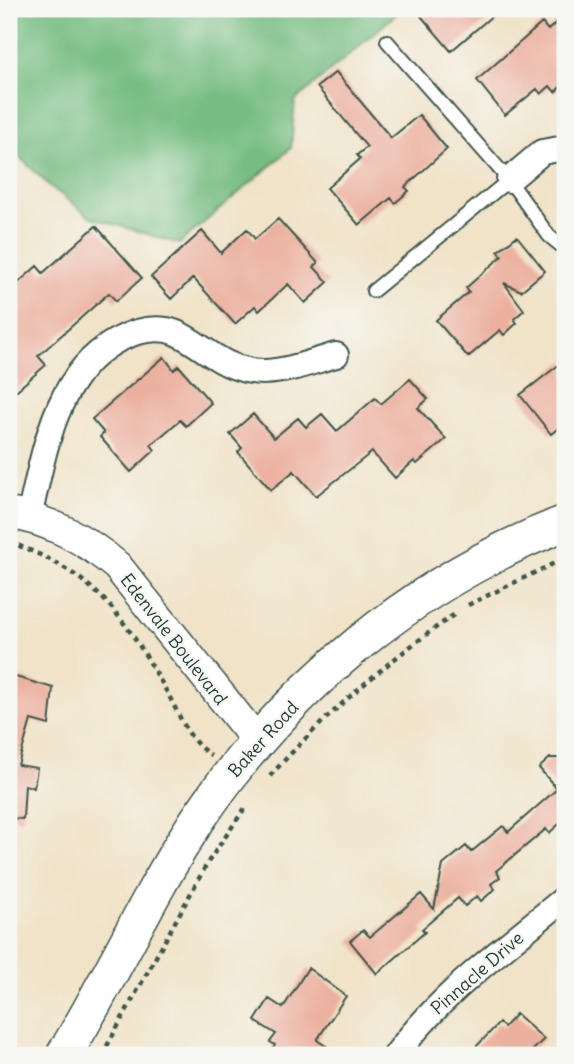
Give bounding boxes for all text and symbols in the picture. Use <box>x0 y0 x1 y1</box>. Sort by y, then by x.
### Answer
street label: Edenvale Boulevard <box>116 569 233 710</box>
street label: Baker Road <box>223 696 303 782</box>
street label: Pinnacle Drive <box>426 926 528 1020</box>

